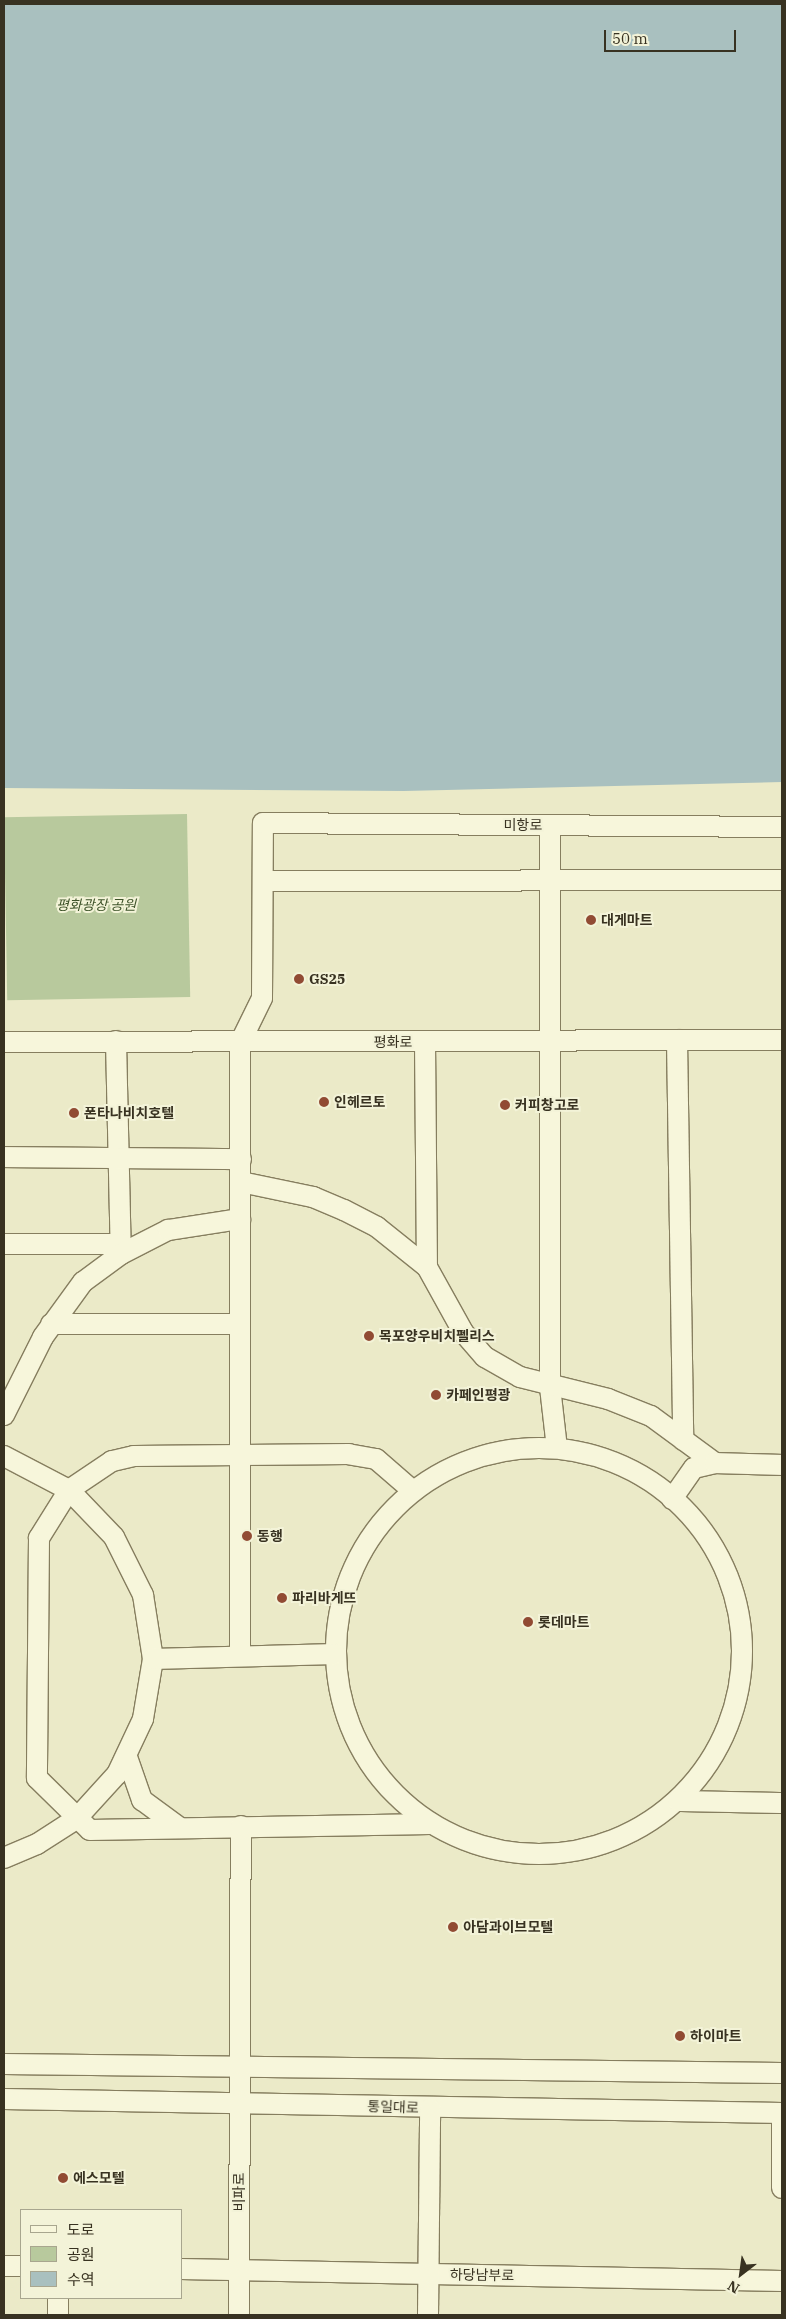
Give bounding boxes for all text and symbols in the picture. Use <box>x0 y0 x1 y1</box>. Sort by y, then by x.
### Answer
scale bar <box>606 20 738 52</box>
text: 50 m <box>612 29 648 48</box>
street label: 미항로 <box>504 817 542 833</box>
park label: 평화광장 공원 <box>56 897 136 913</box>
place label: 대게마트 <box>601 912 653 928</box>
marker: 대게마트 <box>585 914 597 926</box>
place label: GS25 <box>309 971 345 987</box>
marker: GS25 <box>293 973 305 985</box>
street label: 평화로 <box>374 1034 412 1050</box>
place label: 인헤르토 <box>334 1094 386 1110</box>
marker: 인헤르토 <box>318 1096 330 1108</box>
place label: 커피창고로 <box>515 1097 579 1113</box>
marker: 커피창고로 <box>499 1099 511 1111</box>
place label: 폰타나비치호텔 <box>84 1105 174 1121</box>
marker: 폰타나비치호텔 <box>68 1107 80 1119</box>
place label: 목포양우비치펠리스 <box>379 1328 495 1344</box>
marker: 목포양우비치펠리스 <box>363 1330 375 1342</box>
place label: 카페인평광 <box>446 1387 510 1403</box>
marker: 카페인평광 <box>430 1389 442 1401</box>
place label: 동행 <box>257 1528 283 1544</box>
marker: 동행 <box>241 1530 253 1542</box>
place label: 파리바게뜨 <box>292 1590 356 1606</box>
marker: 파리바게뜨 <box>276 1592 288 1604</box>
place label: 롯데마트 <box>538 1614 590 1630</box>
marker: 롯데마트 <box>522 1616 534 1628</box>
place label: 아담과이브모텔 <box>463 1919 553 1935</box>
marker: 아담과이브모텔 <box>447 1921 459 1933</box>
place label: 하이마트 <box>690 2028 742 2044</box>
marker: 하이마트 <box>674 2030 686 2042</box>
street label: 통일대로 <box>367 2098 419 2116</box>
place label: 에스모텔 <box>73 2170 125 2186</box>
marker: 에스모텔 <box>57 2172 69 2184</box>
street label: 비파로 <box>231 2173 247 2211</box>
legend <box>20 2209 182 2299</box>
text: 도로 <box>67 2220 95 2239</box>
text: 공원 <box>67 2245 95 2264</box>
north arrow <box>716 2249 766 2299</box>
street label: 하당남부로 <box>450 2266 514 2284</box>
text: 수역 <box>67 2270 95 2289</box>
text: N <box>724 2276 743 2298</box>

